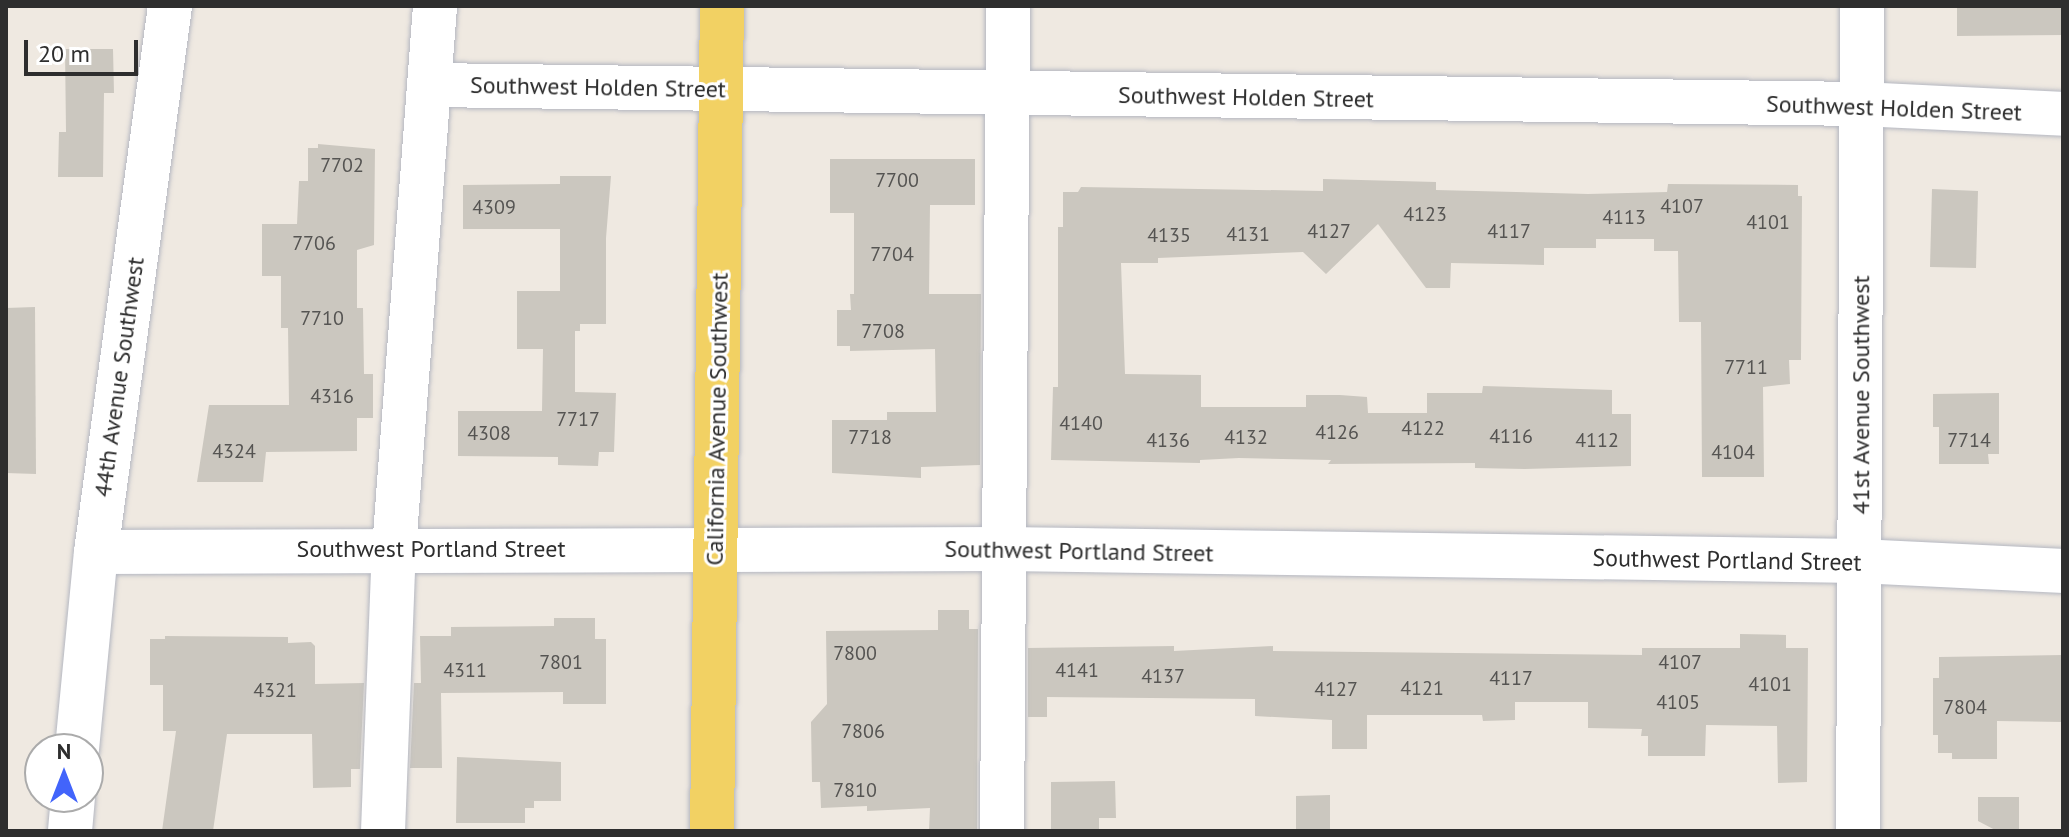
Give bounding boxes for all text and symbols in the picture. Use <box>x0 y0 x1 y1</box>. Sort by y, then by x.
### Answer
scale bar <box>28 24 142 74</box>
text: 20 m <box>38 38 90 69</box>
street label: Southwest Holden Street <box>470 70 726 104</box>
street label: Southwest Holden Street <box>1118 80 1374 114</box>
street label: Southwest Holden Street <box>1766 89 2022 127</box>
house number: 7702 <box>320 153 364 177</box>
house number: 7700 <box>875 168 919 192</box>
house number: 4107 <box>1660 194 1704 218</box>
house number: 4309 <box>472 195 516 219</box>
house number: 4123 <box>1403 202 1447 226</box>
house number: 4113 <box>1602 205 1646 229</box>
house number: 4101 <box>1746 210 1790 234</box>
house number: 4127 <box>1307 219 1351 243</box>
house number: 4117 <box>1487 219 1531 243</box>
house number: 4131 <box>1226 222 1270 246</box>
house number: 4135 <box>1147 223 1191 247</box>
house number: 7706 <box>292 231 336 255</box>
house number: 7704 <box>870 242 914 266</box>
street label: 44th Avenue Southwest <box>88 255 150 499</box>
street label: California Avenue Southwest <box>700 272 734 566</box>
street label: 41st Avenue Southwest <box>1847 275 1875 515</box>
house number: 7710 <box>300 306 344 330</box>
house number: 7708 <box>861 319 905 343</box>
house number: 7711 <box>1724 355 1768 379</box>
house number: 4316 <box>310 384 354 408</box>
house number: 7717 <box>556 407 600 431</box>
house number: 4140 <box>1059 411 1103 435</box>
house number: 4122 <box>1401 416 1445 440</box>
house number: 4126 <box>1315 420 1359 444</box>
house number: 4308 <box>467 421 511 445</box>
house number: 4116 <box>1489 424 1533 448</box>
house number: 7718 <box>848 425 892 449</box>
house number: 4132 <box>1224 425 1268 449</box>
house number: 4136 <box>1146 428 1190 452</box>
house number: 4112 <box>1575 428 1619 452</box>
house number: 7714 <box>1947 428 1991 452</box>
house number: 4324 <box>212 439 256 463</box>
house number: 4104 <box>1711 440 1755 464</box>
street label: Southwest Portland Street <box>944 534 1214 568</box>
street label: Southwest Portland Street <box>296 535 566 563</box>
street label: Southwest Portland Street <box>1592 543 1862 577</box>
house number: 7800 <box>833 641 877 665</box>
house number: 7801 <box>539 650 583 674</box>
house number: 4107 <box>1658 650 1702 674</box>
house number: 4311 <box>443 658 487 682</box>
house number: 4141 <box>1055 658 1099 682</box>
house number: 4137 <box>1141 664 1185 688</box>
house number: 4117 <box>1489 666 1533 690</box>
house number: 4101 <box>1748 672 1792 696</box>
house number: 4121 <box>1400 676 1444 700</box>
house number: 4127 <box>1314 677 1358 701</box>
house number: 4321 <box>253 678 297 702</box>
house number: 4105 <box>1656 690 1700 714</box>
house number: 7804 <box>1943 695 1987 719</box>
house number: 7806 <box>841 719 885 743</box>
north arrow <box>24 733 104 813</box>
text: N <box>57 737 71 765</box>
house number: 7810 <box>833 778 877 802</box>

